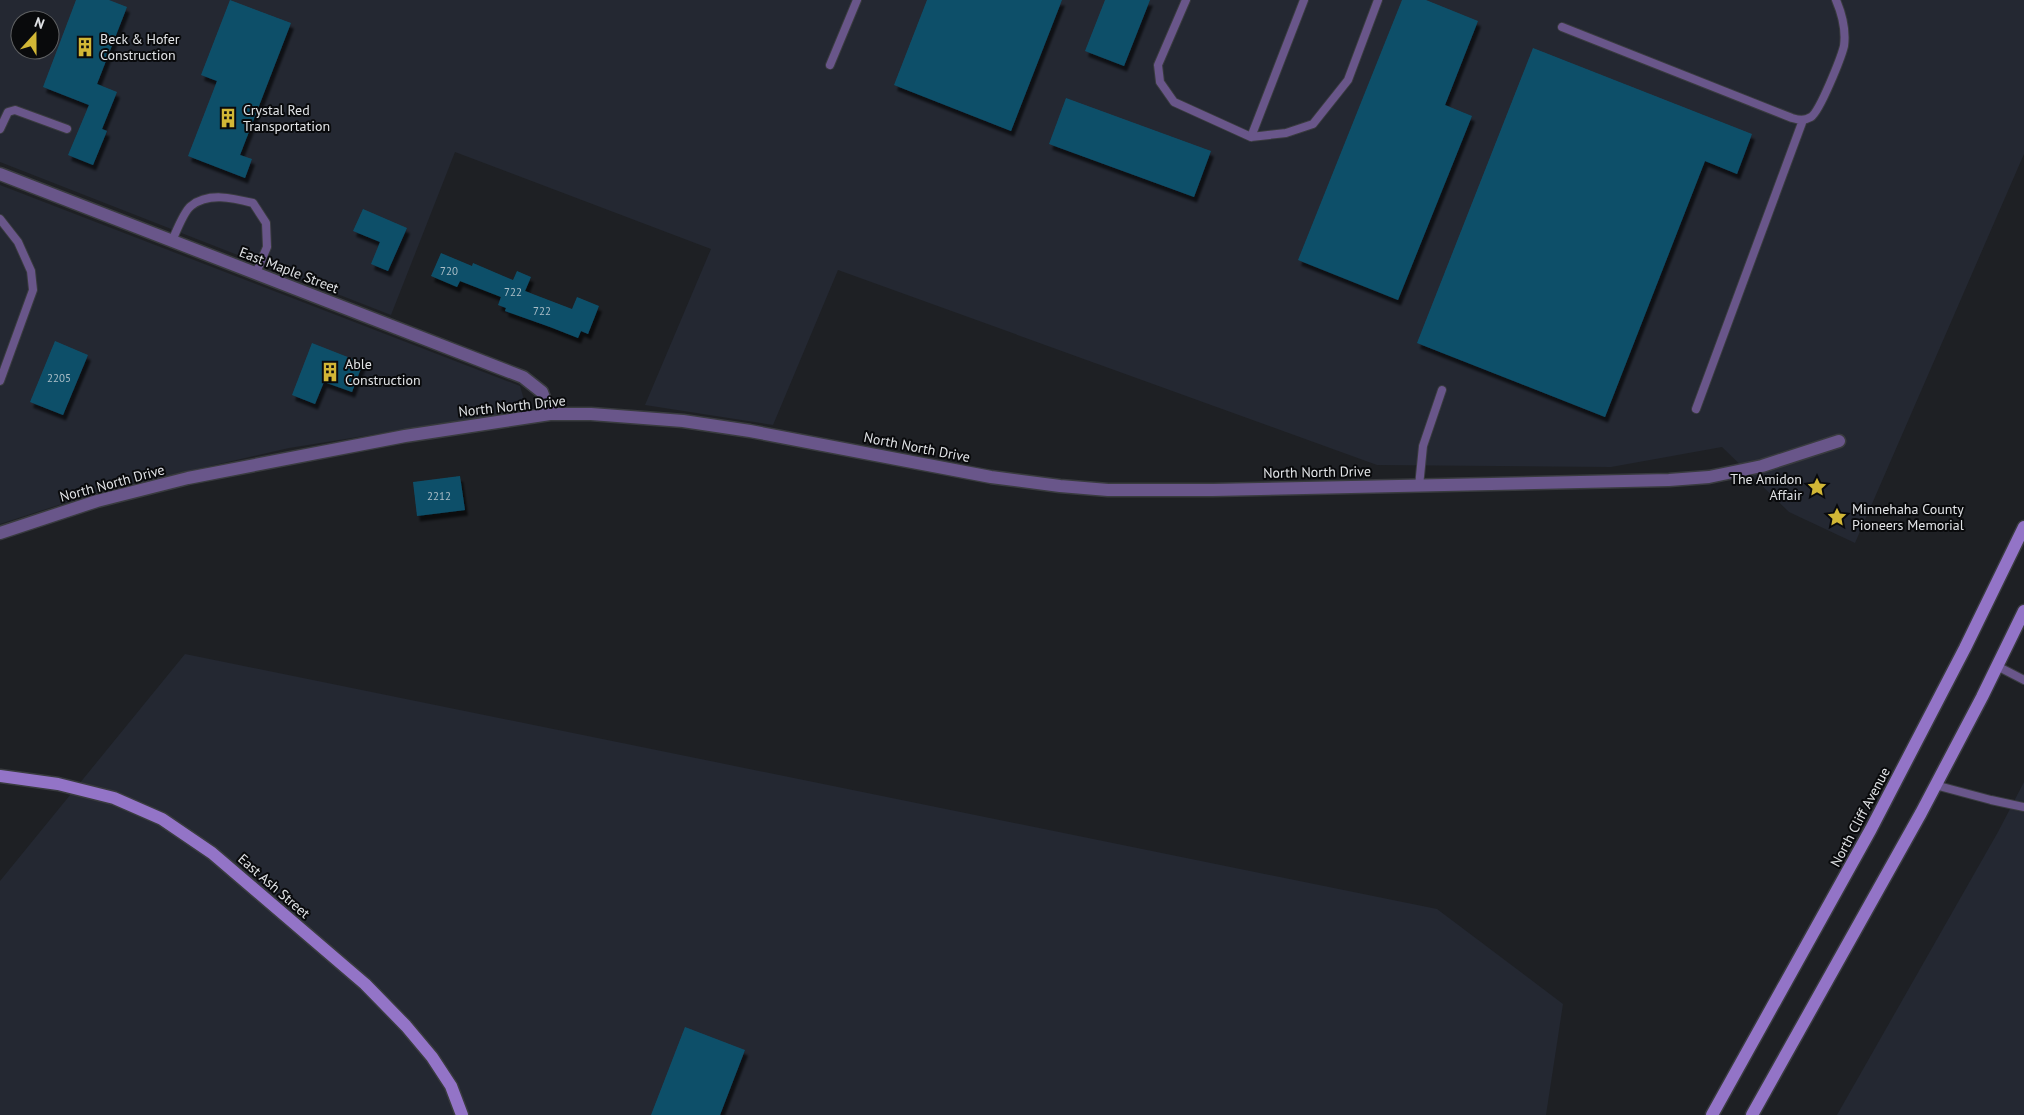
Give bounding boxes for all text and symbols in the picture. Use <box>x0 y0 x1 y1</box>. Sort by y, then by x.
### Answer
north arrow <box>10 10 60 60</box>
text: N <box>32 13 47 33</box>
place label: Beck & Hofer Construction <box>100 30 180 64</box>
building icon: Beck & Hofer Construction <box>74 36 96 58</box>
place label: Crystal Red Transportation <box>243 101 330 135</box>
building icon: Crystal Red Transportation <box>217 107 239 129</box>
street label: East Maple Street <box>237 243 342 297</box>
house number: 720 <box>440 264 458 278</box>
house number: 722 <box>504 285 522 299</box>
house number: 722 <box>533 304 551 318</box>
place label: Able Construction <box>345 355 421 389</box>
building icon: Able Construction <box>319 361 341 383</box>
house number: 2205 <box>47 371 71 385</box>
street label: North North Drive <box>457 391 567 421</box>
street label: North North Drive <box>862 428 972 466</box>
street label: North North Drive <box>58 460 166 506</box>
street label: North North Drive <box>1263 462 1371 482</box>
place label: The Amidon Affair <box>1730 470 1802 504</box>
place icon: The Amidon Affair <box>1806 476 1828 498</box>
house number: 2212 <box>427 489 451 503</box>
place label: Minnehaha County Pioneers Memorial <box>1852 500 1964 534</box>
place icon: Minnehaha County Pioneers Memorial <box>1826 506 1848 528</box>
street label: North Cliff Avenue <box>1826 764 1894 870</box>
street label: East Ash Street <box>234 850 314 922</box>

